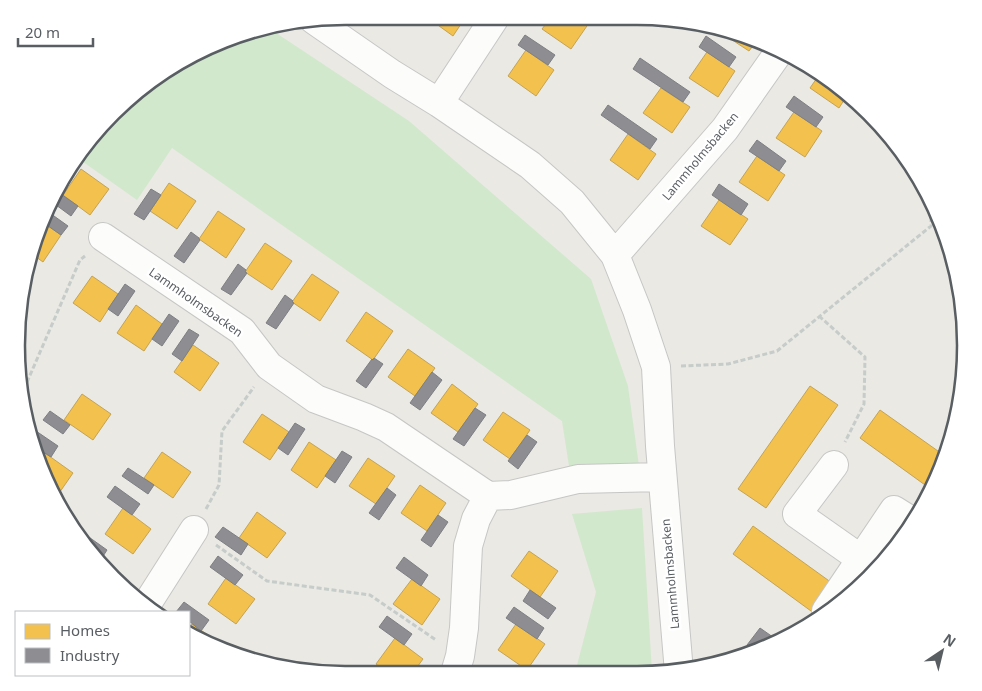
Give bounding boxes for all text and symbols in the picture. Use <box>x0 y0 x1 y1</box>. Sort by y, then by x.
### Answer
scale bar <box>18 15 92 47</box>
text: 20 m <box>25 22 60 42</box>
street label: Lammholmsbacken <box>658 108 742 204</box>
street label: Lammholmsbacken <box>146 263 246 341</box>
street label: Lammholmsbacken <box>657 518 683 630</box>
legend <box>15 611 190 676</box>
text: Homes <box>60 620 110 640</box>
north arrow <box>917 626 967 676</box>
text: N <box>940 629 960 651</box>
text: Industry <box>60 645 120 665</box>

